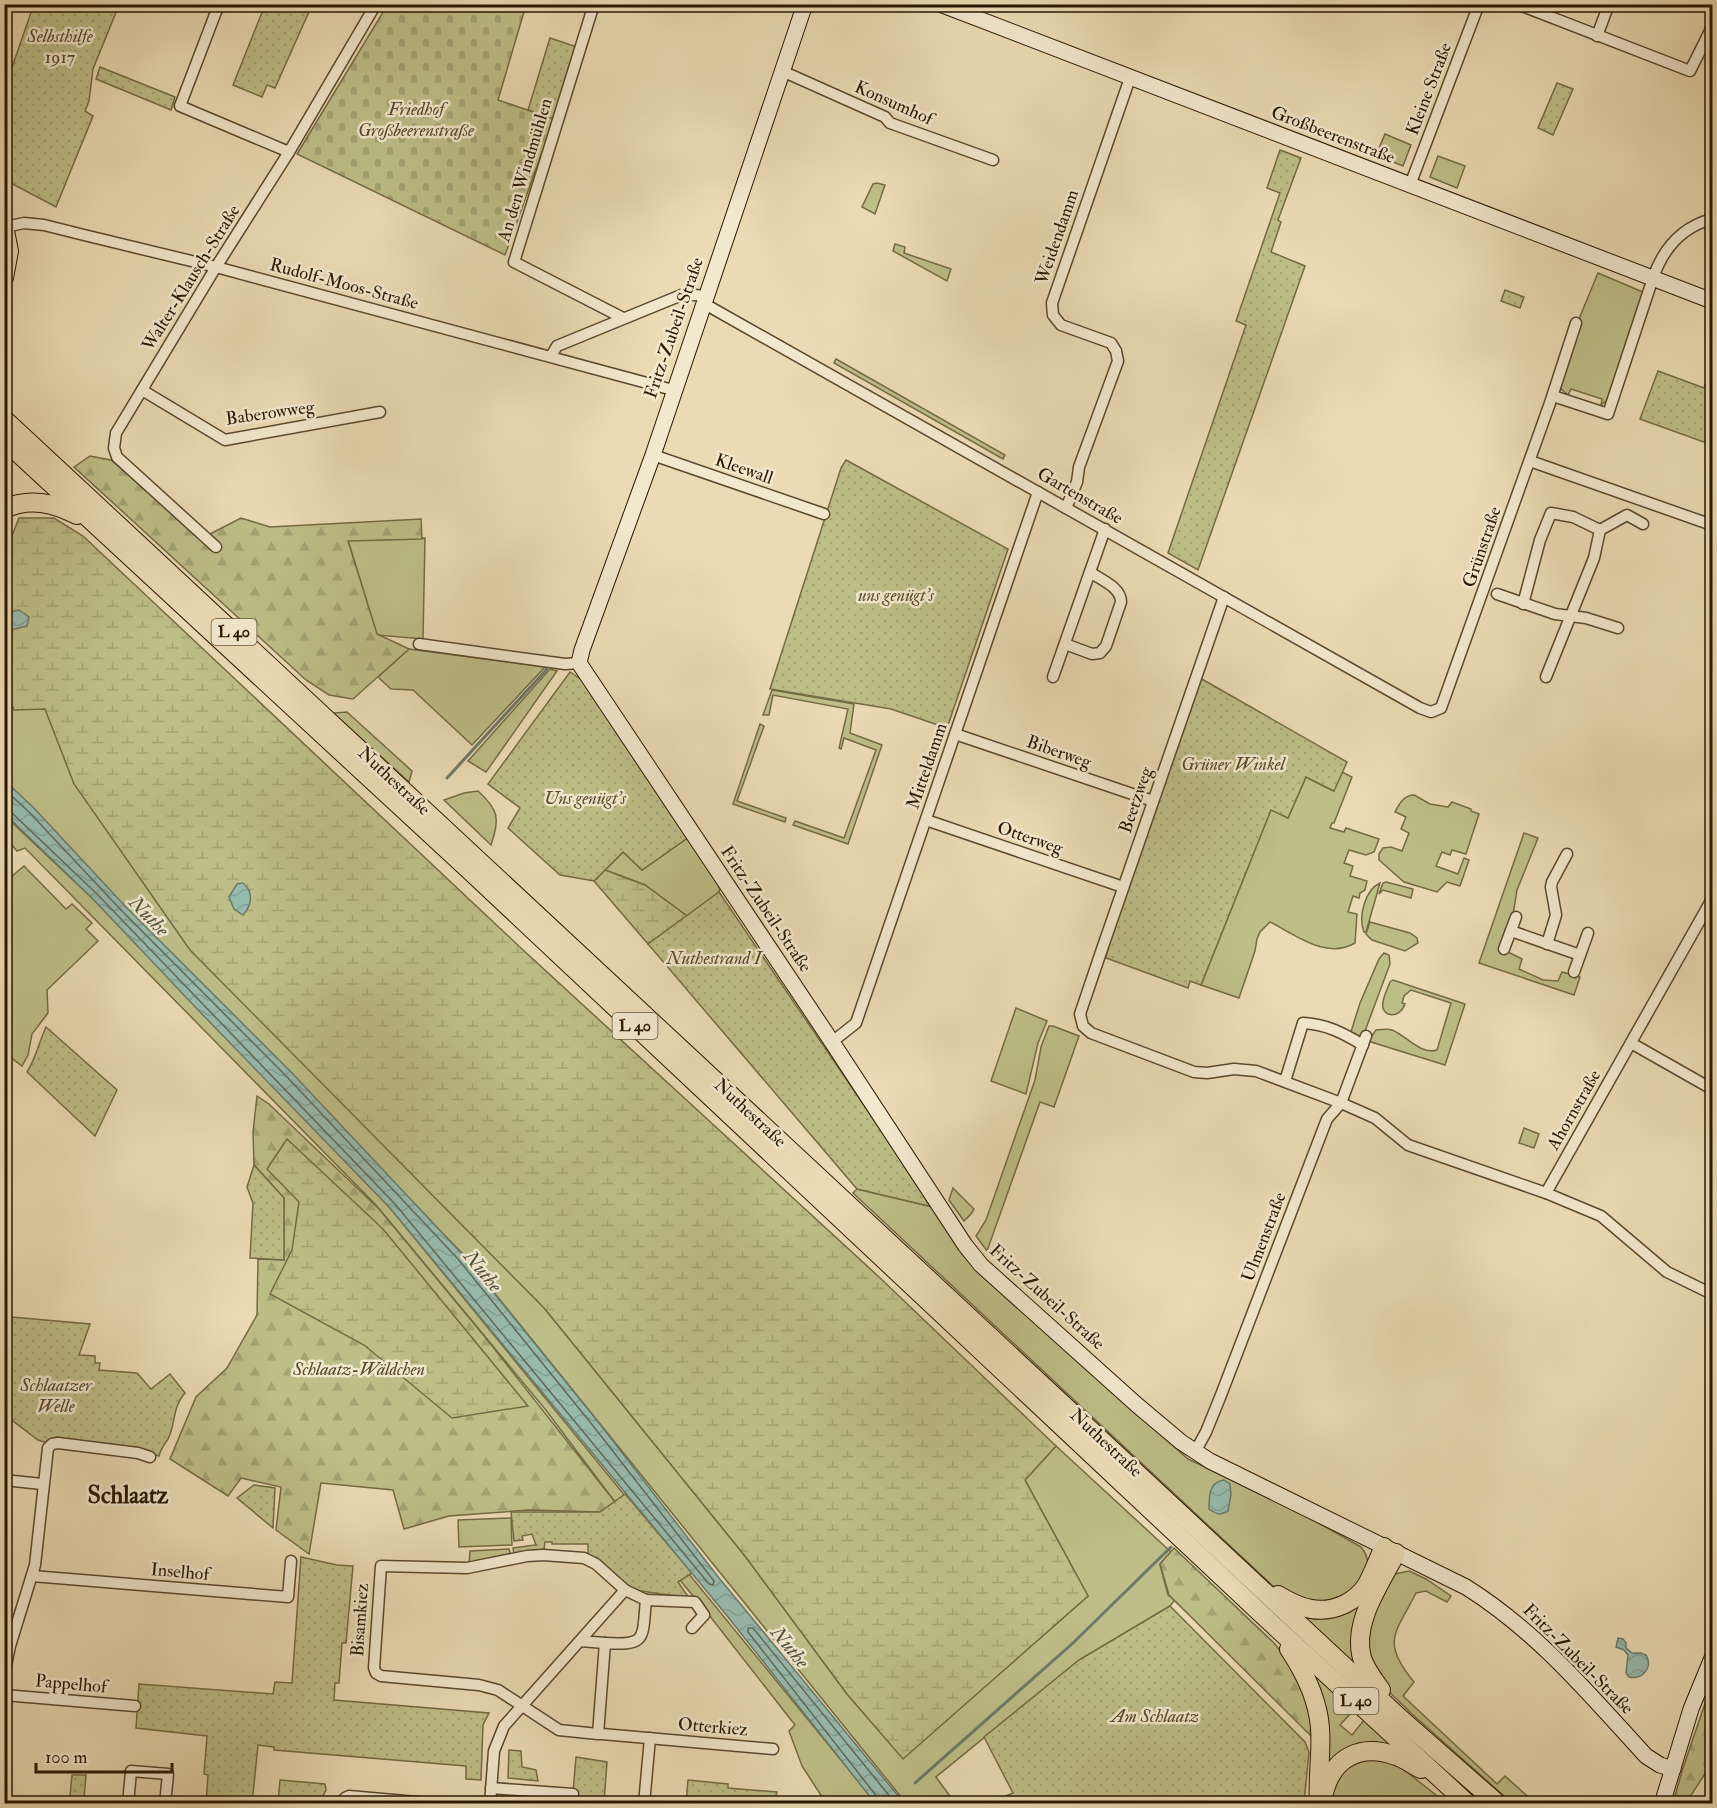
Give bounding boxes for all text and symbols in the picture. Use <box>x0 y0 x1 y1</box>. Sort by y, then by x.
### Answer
park label: Selbsthilfe 1917 <box>26 25 94 69</box>
street label: Kleine Straße <box>1401 39 1457 139</box>
street label: Konsumhof <box>851 75 940 132</box>
street label: An den Windmühlen <box>492 95 558 246</box>
park label: Friedhof Großbeerenstraße <box>358 98 475 142</box>
street label: Großbeerenstraße <box>1268 101 1399 169</box>
street label: Weidendamm <box>1030 187 1084 288</box>
street label: Walter-Klausch-Straße <box>136 200 245 356</box>
street label: Rudolf-Moos-Straße <box>267 253 421 315</box>
street label: Fritz-Zubeil-Straße <box>639 254 709 402</box>
street label: Baberowweg <box>224 395 317 431</box>
street label: Kleewall <box>712 448 776 490</box>
street label: Gartenstraße <box>1033 462 1127 530</box>
street label: Grünstraße <box>1457 503 1507 590</box>
park label: uns genügt's <box>858 584 935 607</box>
road number: L 40 <box>212 619 256 645</box>
street label: Mitteldamm <box>901 720 953 812</box>
street label: Biberweg <box>1024 730 1095 774</box>
street label: Nuthestraße <box>353 742 435 821</box>
park label: Grüner Winkel <box>1181 753 1287 776</box>
street label: Beetzweg <box>1114 763 1158 836</box>
park label: Uns genügt’s <box>544 787 627 810</box>
street label: Otterweg <box>994 816 1067 860</box>
street label: Fritz-Zubeil-Straße <box>715 841 817 977</box>
water label: Nuthe <box>123 890 175 942</box>
park label: Nuthestrand I <box>666 947 764 970</box>
road number: L 40 <box>612 1013 658 1039</box>
street label: Ahornstraße <box>1541 1065 1606 1155</box>
street label: Nuthestraße <box>709 1074 791 1153</box>
street label: Ulmenstraße <box>1236 1189 1292 1285</box>
street label: Fritz-Zubeil-Straße <box>984 1239 1110 1355</box>
water label: Nuthe <box>458 1244 508 1298</box>
park label: Schlaatz-Wäldchen <box>292 1358 425 1381</box>
park label: Schlaatzer Welle <box>19 1374 93 1418</box>
street label: Nuthestraße <box>1065 1404 1147 1483</box>
district label: Schlaatz <box>88 1480 169 1511</box>
street label: Inselhof <box>150 1558 213 1586</box>
street label: Bisamkiez <box>346 1582 374 1658</box>
street label: Fritz-Zubeil-Straße <box>1518 1599 1639 1720</box>
water label: Nuthe <box>765 1620 815 1674</box>
street label: Pappelhof <box>34 1669 111 1699</box>
road number: L 40 <box>1334 1688 1378 1714</box>
park label: Am Schlaatz <box>1109 1705 1199 1728</box>
street label: Otterkiez <box>677 1712 749 1742</box>
scale bar <box>36 1736 172 1774</box>
text: 100 m <box>45 1746 88 1769</box>

